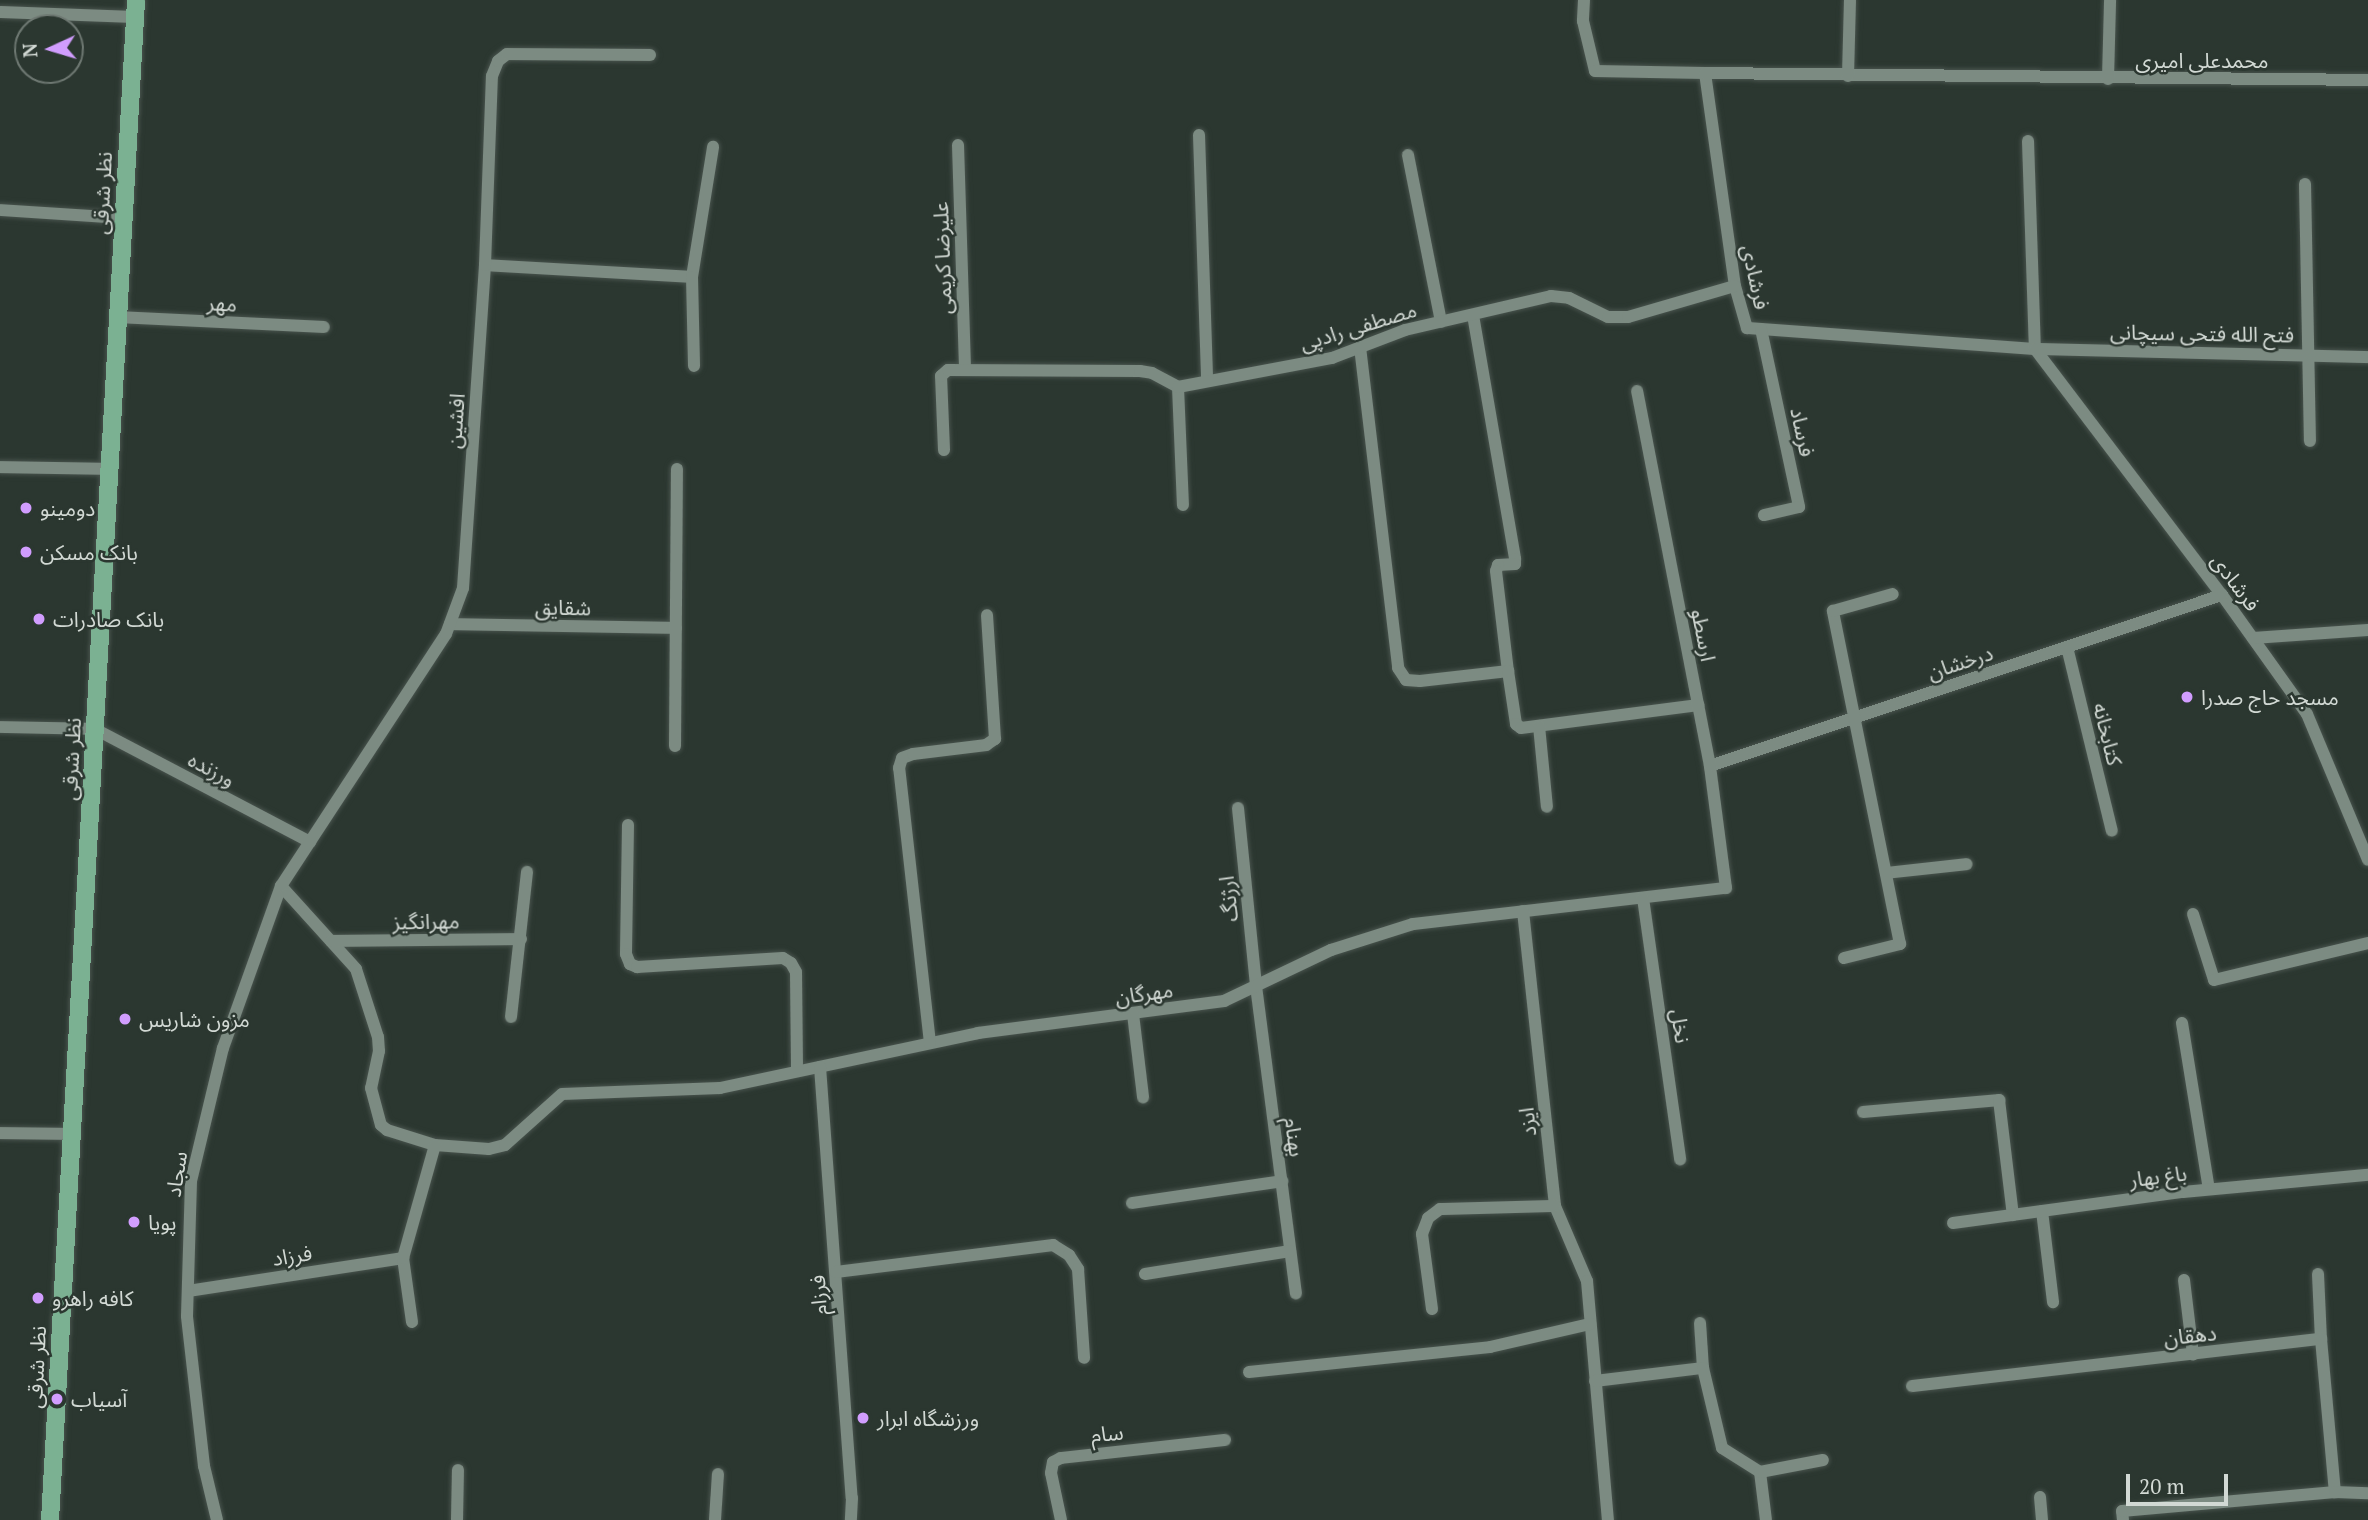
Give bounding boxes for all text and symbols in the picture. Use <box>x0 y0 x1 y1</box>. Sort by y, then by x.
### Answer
north arrow <box>14 14 84 84</box>
text: N <box>17 42 43 58</box>
street label: محمدعلی امیری <box>2135 47 2269 73</box>
street label: نظر شرقی <box>87 151 117 235</box>
street label: علیرضا کریمی <box>927 201 957 315</box>
street label: فرشادی <box>1737 242 1775 312</box>
street label: مهر <box>206 290 238 316</box>
street label: مصطفی رادپی <box>1297 296 1419 356</box>
street label: فتح الله فتحی سیچانی <box>2110 319 2294 347</box>
street label: افشین <box>440 392 470 450</box>
street label: فرساد <box>1786 405 1820 459</box>
place label: دومینو <box>40 495 95 521</box>
marker: دومینو <box>18 500 34 516</box>
place label: بانک مسکن <box>40 539 138 565</box>
marker: بانک مسکن <box>18 544 34 560</box>
street label: فرشادی <box>2206 548 2266 616</box>
street label: شقایق <box>535 594 591 620</box>
place label: بانک صادرات <box>53 606 164 632</box>
street label: ارسطو <box>1687 606 1721 664</box>
marker: بانک صادرات <box>31 611 47 627</box>
street label: درخشان <box>1924 640 1996 684</box>
place label: مسجد حاج صدرا <box>2201 684 2339 710</box>
marker: مسجد حاج صدرا <box>2179 689 2195 705</box>
street label: کتابخانه <box>2088 700 2128 768</box>
street label: نظر شرقی <box>56 717 86 801</box>
street label: ورزنده <box>184 746 240 792</box>
street label: ارژنگ <box>1213 875 1243 923</box>
street label: مهرانگیز <box>392 908 460 934</box>
street label: مهرگان <box>1113 976 1175 1010</box>
place label: مزون شاریس <box>139 1006 250 1032</box>
street label: نخل <box>1666 1007 1696 1045</box>
marker: مزون شاریس <box>117 1011 133 1027</box>
street label: ایزد <box>1513 1106 1541 1138</box>
street label: بهنام <box>1280 1116 1310 1158</box>
street label: سجاد <box>160 1149 192 1199</box>
street label: باغ بهار <box>2128 1160 2188 1192</box>
place label: پویا <box>148 1209 177 1235</box>
marker: پویا <box>126 1214 142 1230</box>
street label: فرزاد <box>270 1239 314 1271</box>
street label: فرزام <box>804 1274 832 1316</box>
place label: کافه راهرو <box>52 1285 133 1311</box>
marker: کافه راهرو <box>30 1290 46 1306</box>
street label: دهقان <box>2162 1320 2218 1350</box>
street label: نظر شرقی <box>21 1325 51 1409</box>
place label: آسیاب <box>71 1386 127 1412</box>
marker: آسیاب <box>49 1391 65 1407</box>
place label: ورزشگاه ابرار <box>877 1405 979 1431</box>
marker: ورزشگاه ابرار <box>855 1410 871 1426</box>
street label: سام <box>1089 1419 1125 1447</box>
scale bar <box>2130 1460 2232 1504</box>
text: 20 m <box>2139 1472 2185 1500</box>

